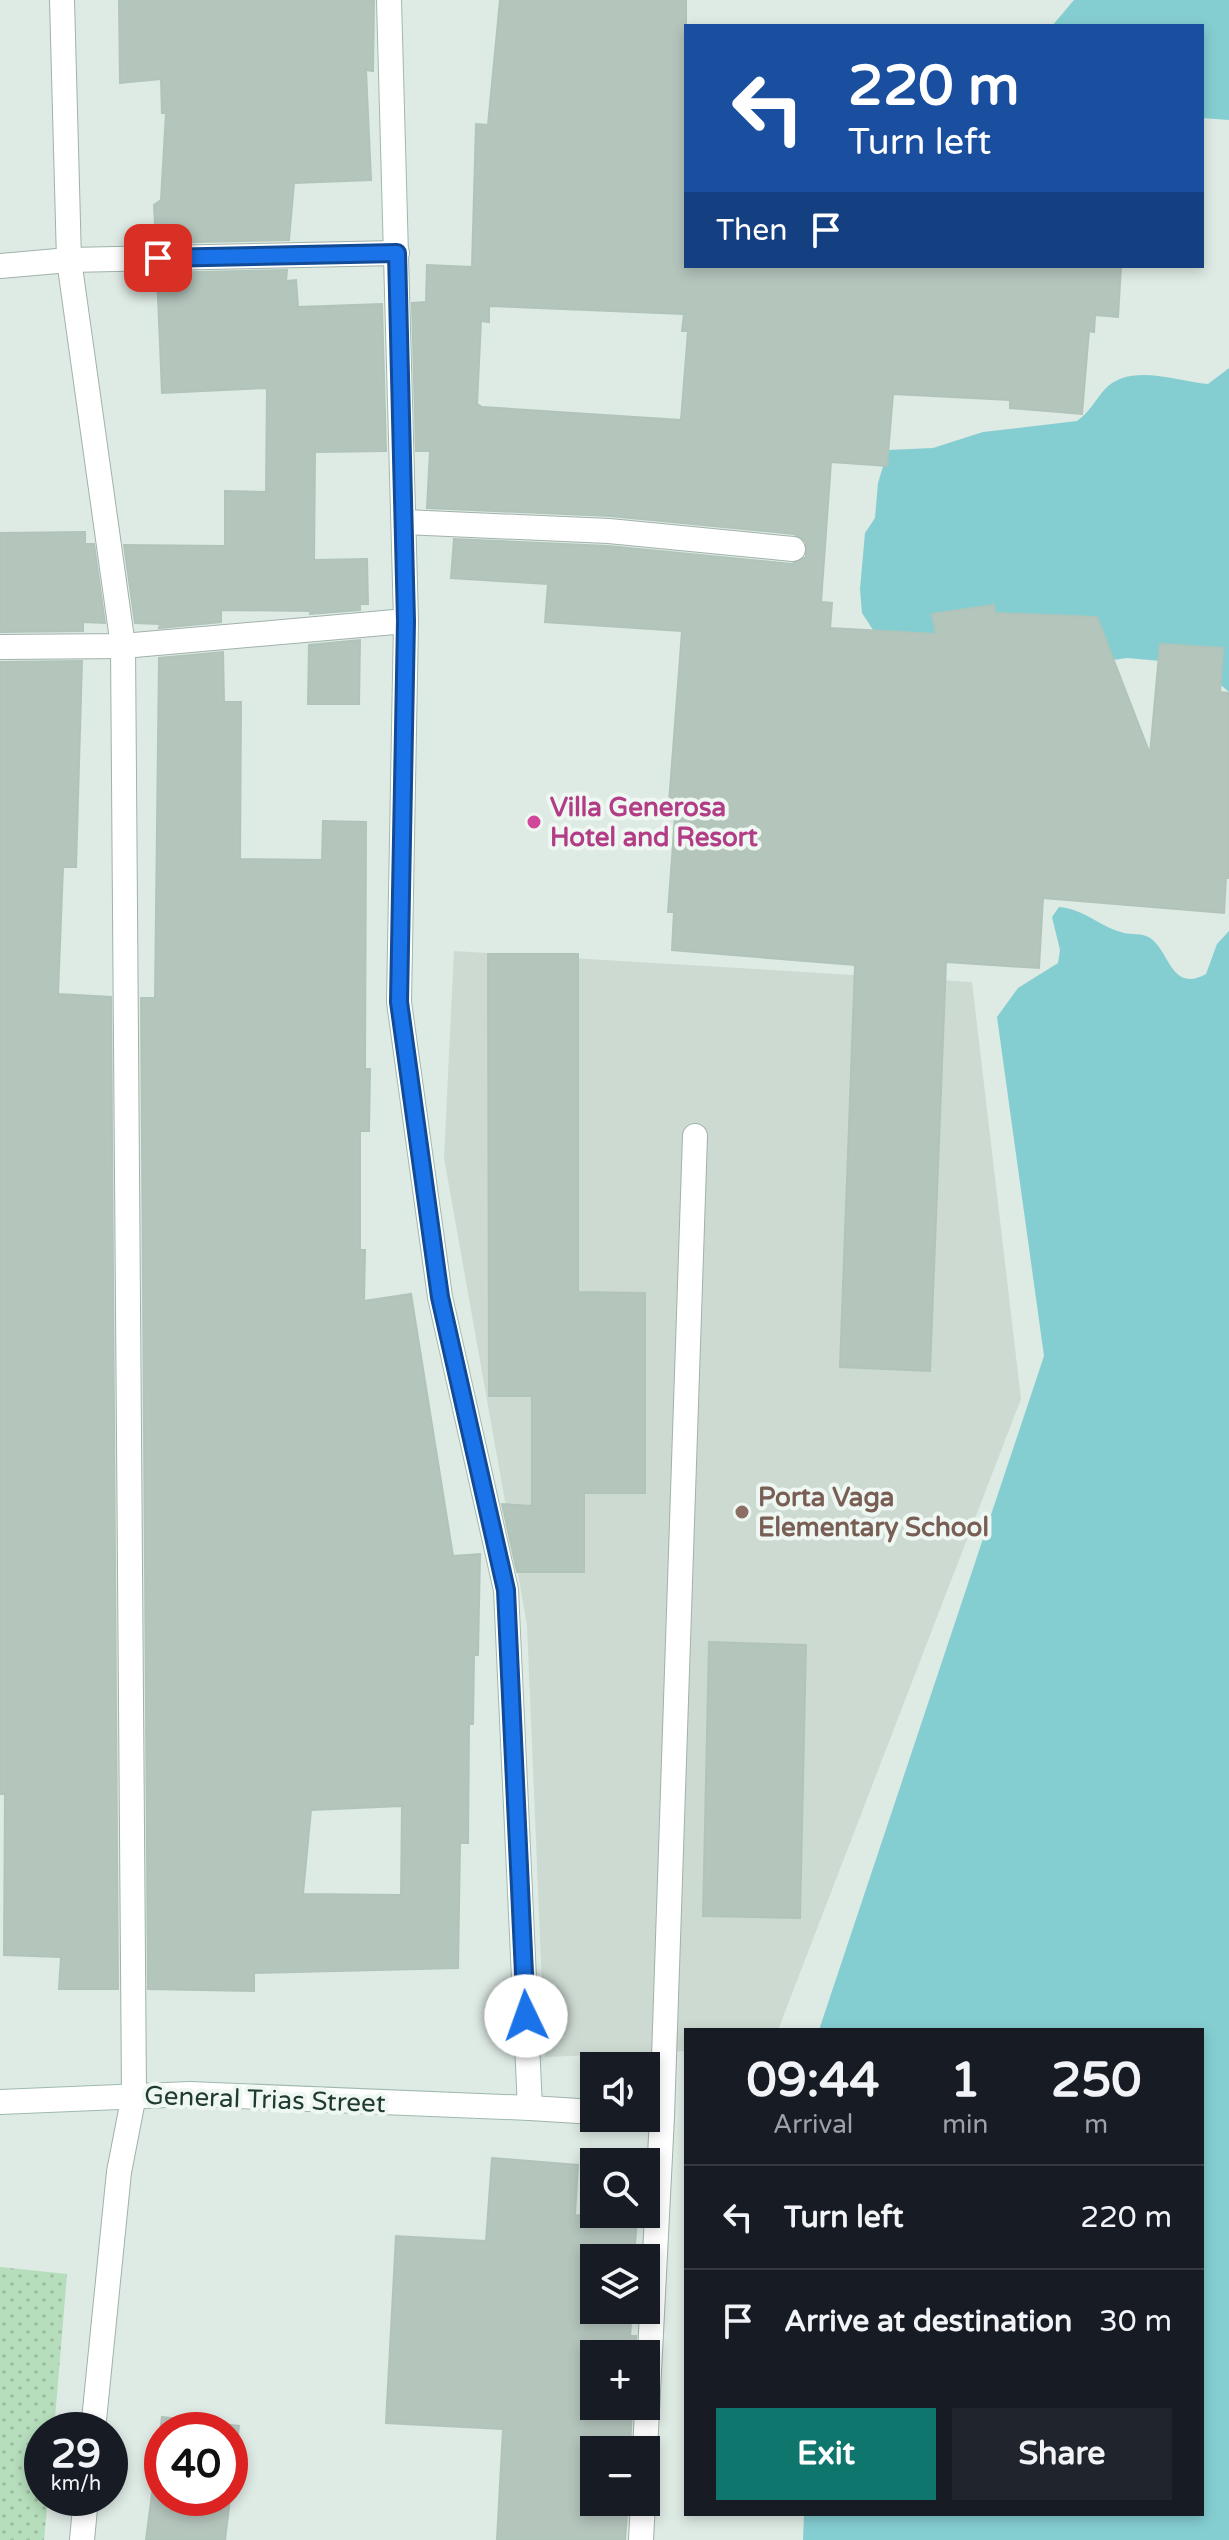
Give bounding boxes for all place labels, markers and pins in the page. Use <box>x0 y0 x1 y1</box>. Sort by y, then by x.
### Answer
pin <box>124 224 192 292</box>
place label: Villa Generosa Hotel and Resort <box>550 792 758 853</box>
marker: Villa Generosa Hotel and Resort <box>525 813 543 831</box>
place label: Porta Vaga Elementary School <box>758 1482 989 1543</box>
marker: Porta Vaga Elementary School <box>733 1503 751 1521</box>

